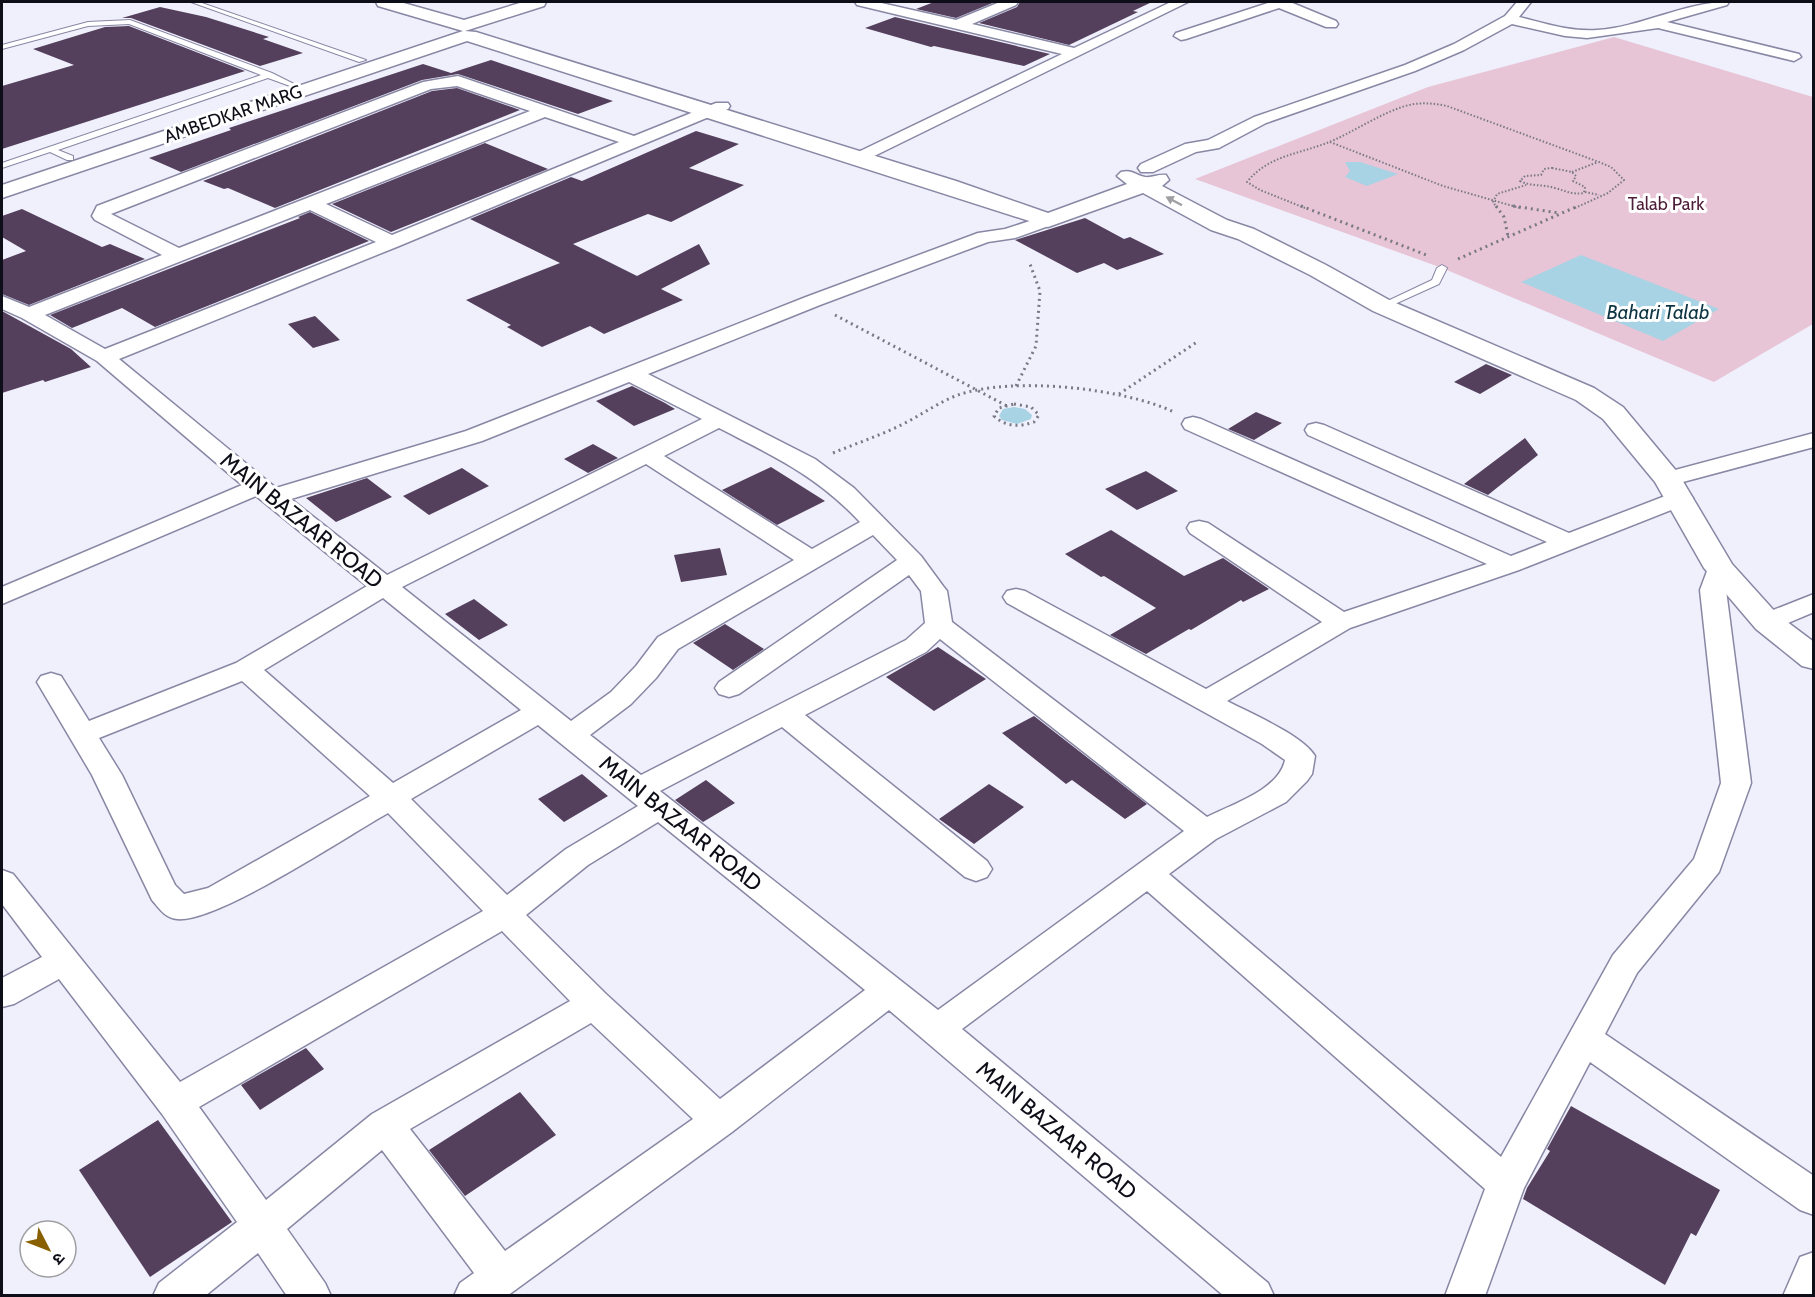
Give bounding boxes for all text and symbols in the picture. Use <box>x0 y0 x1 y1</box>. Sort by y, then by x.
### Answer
street label: AMBEDKAR MARG <box>161 80 305 148</box>
park label: Talab Park <box>1628 193 1705 215</box>
one-way arrow <box>1165 196 1182 206</box>
water label: Bahari Talab <box>1607 300 1710 324</box>
street label: MAIN BAZAAR ROAD <box>215 447 388 594</box>
street label: MAIN BAZAAR ROAD <box>594 750 767 897</box>
street label: MAIN BAZAAR ROAD <box>971 1055 1142 1205</box>
north arrow <box>18 1219 78 1279</box>
text: उ <box>48 1249 69 1269</box>

